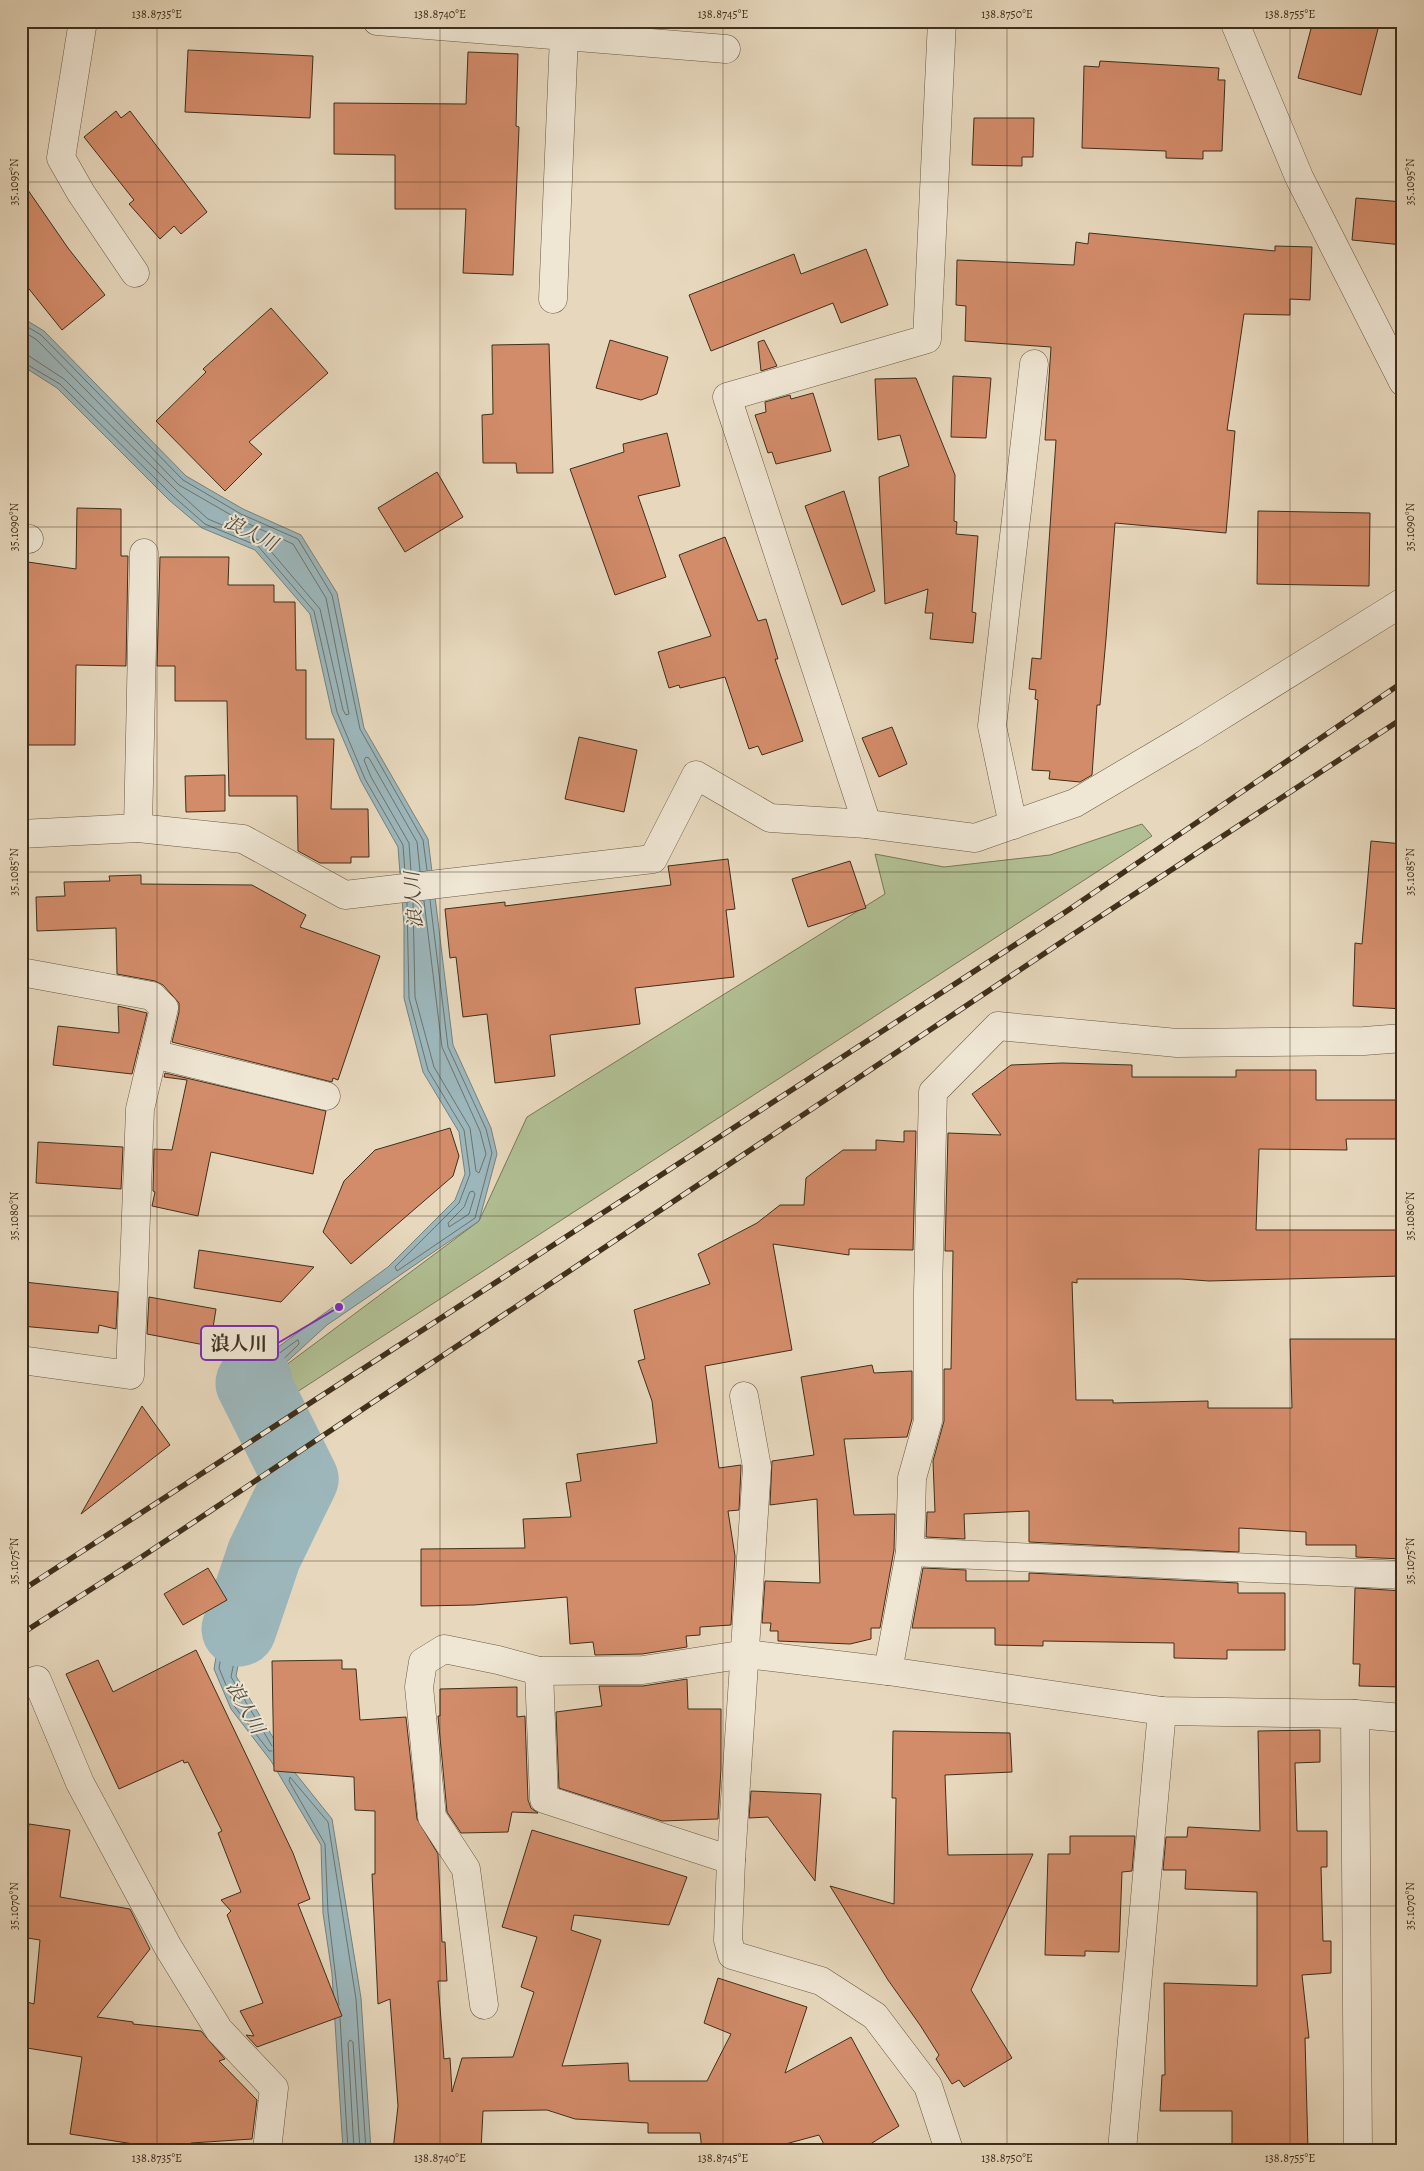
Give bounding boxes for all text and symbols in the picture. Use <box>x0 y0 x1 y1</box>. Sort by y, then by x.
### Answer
text: 138.8735°E <box>132 6 182 22</box>
text: 138.8740°E <box>414 6 466 22</box>
text: 138.8745°E <box>698 6 748 22</box>
text: 138.8750°E <box>981 6 1033 22</box>
text: 138.8755°E <box>1265 6 1315 22</box>
text: 35.1095°N <box>6 158 22 206</box>
text: 35.1095°N <box>1402 158 1418 206</box>
text: 35.1090°N <box>6 502 22 551</box>
text: 35.1090°N <box>1402 502 1418 551</box>
water label: 浪人川 <box>219 508 284 558</box>
text: 35.1085°N <box>6 848 22 896</box>
text: 35.1085°N <box>1402 848 1418 896</box>
water label: 浪人川 <box>399 869 429 929</box>
text: 35.1080°N <box>6 1191 22 1240</box>
text: 35.1080°N <box>1402 1191 1418 1240</box>
callout: 浪人川 <box>201 1326 278 1360</box>
text: 浪人川 <box>210 1331 268 1357</box>
text: 35.1075°N <box>6 1537 22 1584</box>
text: 35.1075°N <box>1402 1537 1418 1584</box>
water label: 浪人川 <box>220 1676 271 1740</box>
text: 35.1070°N <box>6 1882 22 1930</box>
text: 35.1070°N <box>1402 1882 1418 1930</box>
text: 138.8735°E <box>132 2150 182 2166</box>
text: 138.8740°E <box>414 2150 466 2166</box>
text: 138.8745°E <box>698 2150 748 2166</box>
text: 138.8750°E <box>981 2150 1033 2166</box>
text: 138.8755°E <box>1265 2150 1315 2166</box>

